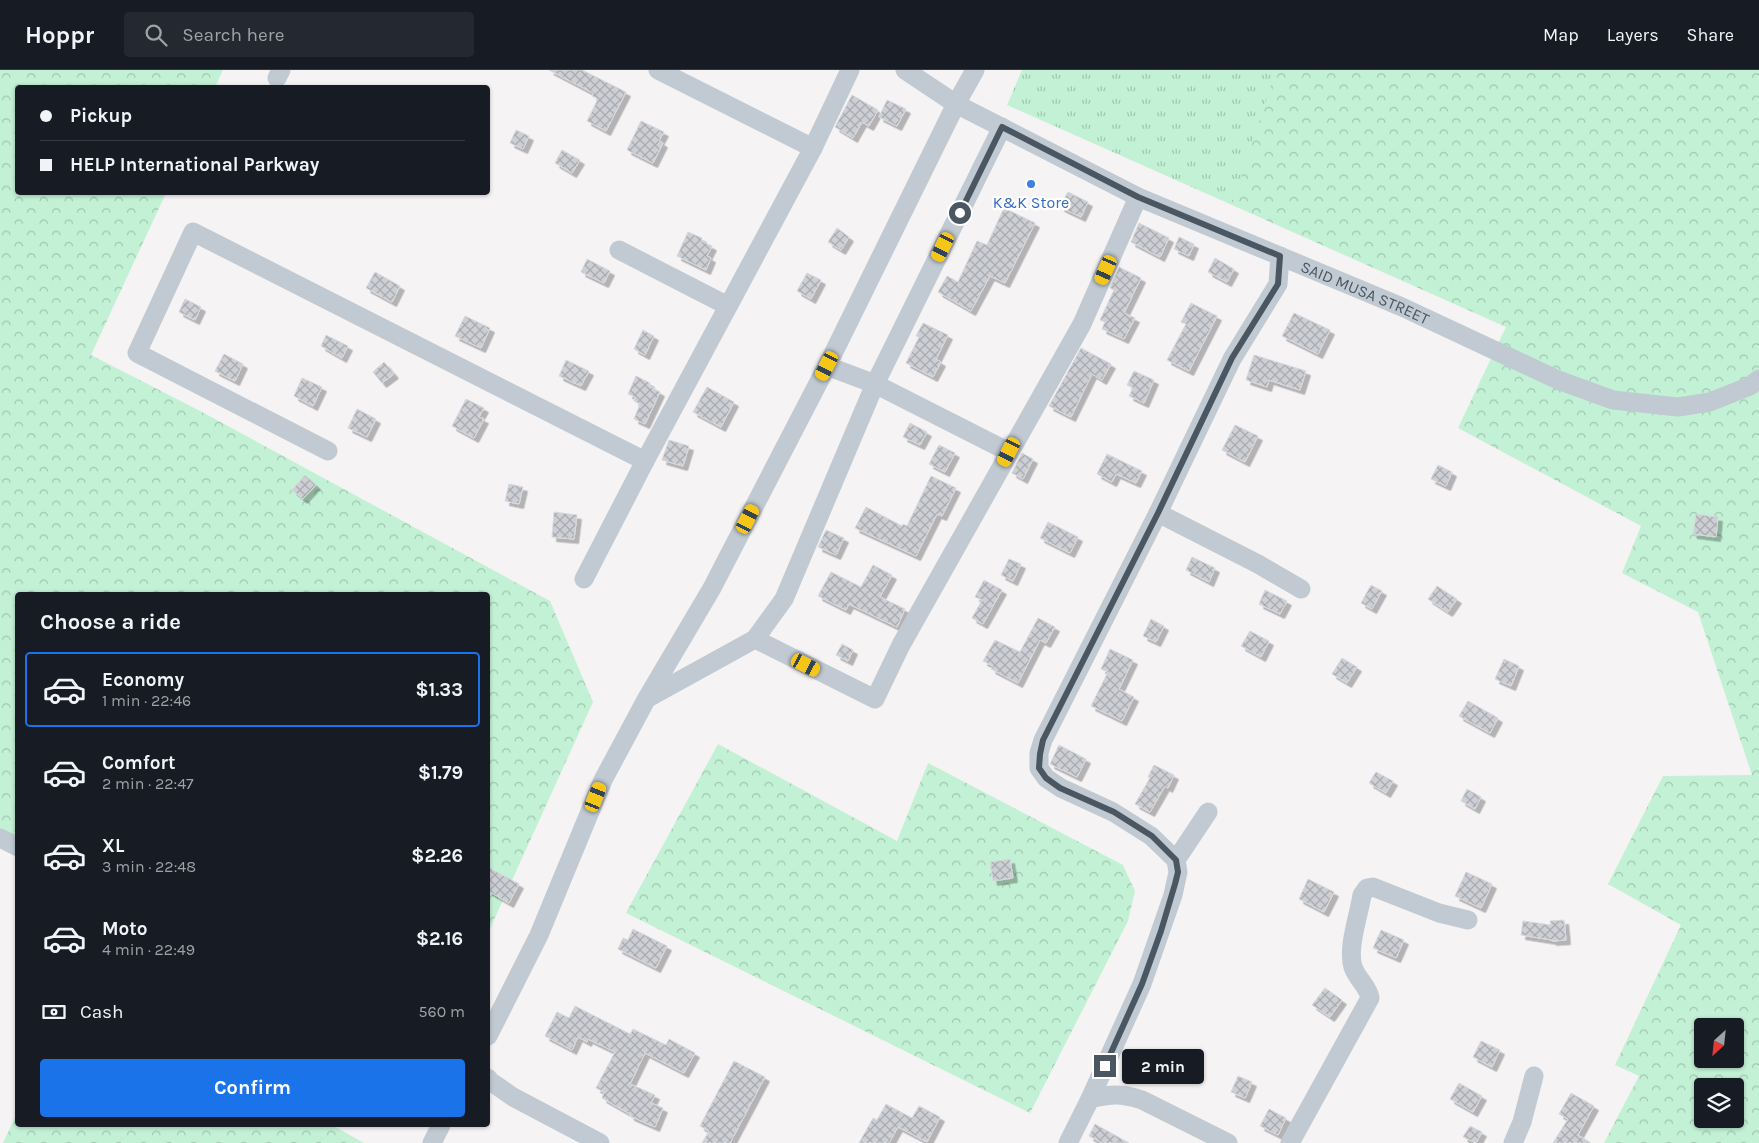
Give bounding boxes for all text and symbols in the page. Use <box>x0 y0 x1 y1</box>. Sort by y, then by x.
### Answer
search box <box>124 12 474 57</box>
text: Hoppr <box>25 21 94 49</box>
icon: search <box>142 21 170 49</box>
text: Search here <box>182 24 284 46</box>
text: Map <box>1543 24 1579 46</box>
text: Layers <box>1607 24 1659 46</box>
text: Share <box>1687 24 1734 46</box>
text: Pickup <box>70 105 132 127</box>
text: HELP International Parkway <box>70 154 319 176</box>
marker: K&K Store <box>1025 178 1037 190</box>
place label: K&K Store <box>993 193 1069 212</box>
route start <box>949 202 971 224</box>
car <box>929 230 956 264</box>
car <box>1093 253 1118 287</box>
street label: SAID MUSA STREET <box>1298 256 1433 328</box>
car <box>813 349 840 383</box>
car <box>995 435 1022 469</box>
car <box>734 502 761 536</box>
text: Choose a ride <box>40 609 181 635</box>
car <box>789 652 822 678</box>
icon: car <box>42 667 87 712</box>
text: Economy <box>102 669 184 691</box>
text: $1.33 <box>415 679 463 701</box>
text: 1 min · 22:46 <box>102 691 191 710</box>
icon: car <box>42 750 87 795</box>
text: Comfort <box>102 752 176 774</box>
text: $1.79 <box>418 762 463 784</box>
text: 2 min · 22:47 <box>102 774 194 793</box>
car <box>583 780 608 814</box>
icon: car <box>42 833 87 878</box>
text: XL <box>102 835 124 857</box>
text: $2.26 <box>411 845 463 867</box>
text: 3 min · 22:48 <box>102 857 196 876</box>
icon: car <box>42 916 87 961</box>
text: Moto <box>102 918 148 940</box>
text: $2.16 <box>416 928 463 950</box>
text: 4 min · 22:49 <box>102 940 195 959</box>
icon: cash <box>40 998 68 1026</box>
text: Cash <box>80 1001 124 1023</box>
text: 560 m <box>419 1002 465 1021</box>
north arrow <box>1694 1018 1744 1068</box>
map controls <box>1694 1018 1744 1128</box>
callout: 2 min <box>1122 1048 1205 1084</box>
route end <box>1094 1055 1116 1077</box>
text: 2 min <box>1141 1057 1185 1076</box>
button: Confirm <box>40 1059 465 1117</box>
button: layers <box>1694 1078 1744 1128</box>

